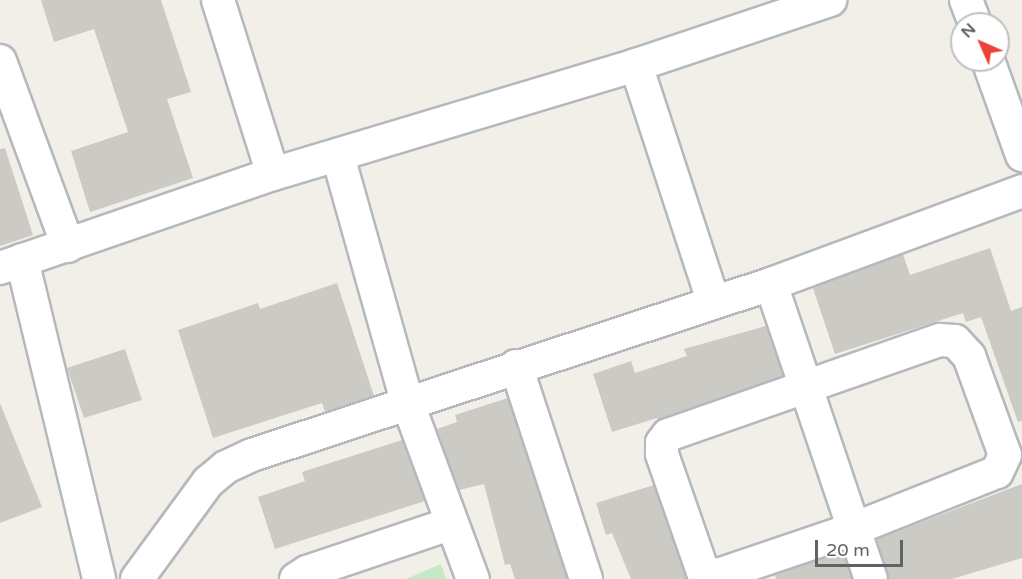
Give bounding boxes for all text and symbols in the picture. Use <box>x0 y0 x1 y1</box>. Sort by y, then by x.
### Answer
north arrow <box>950 12 1010 72</box>
text: N <box>957 19 980 42</box>
scale bar <box>818 528 906 566</box>
text: 20 m <box>826 539 870 561</box>

